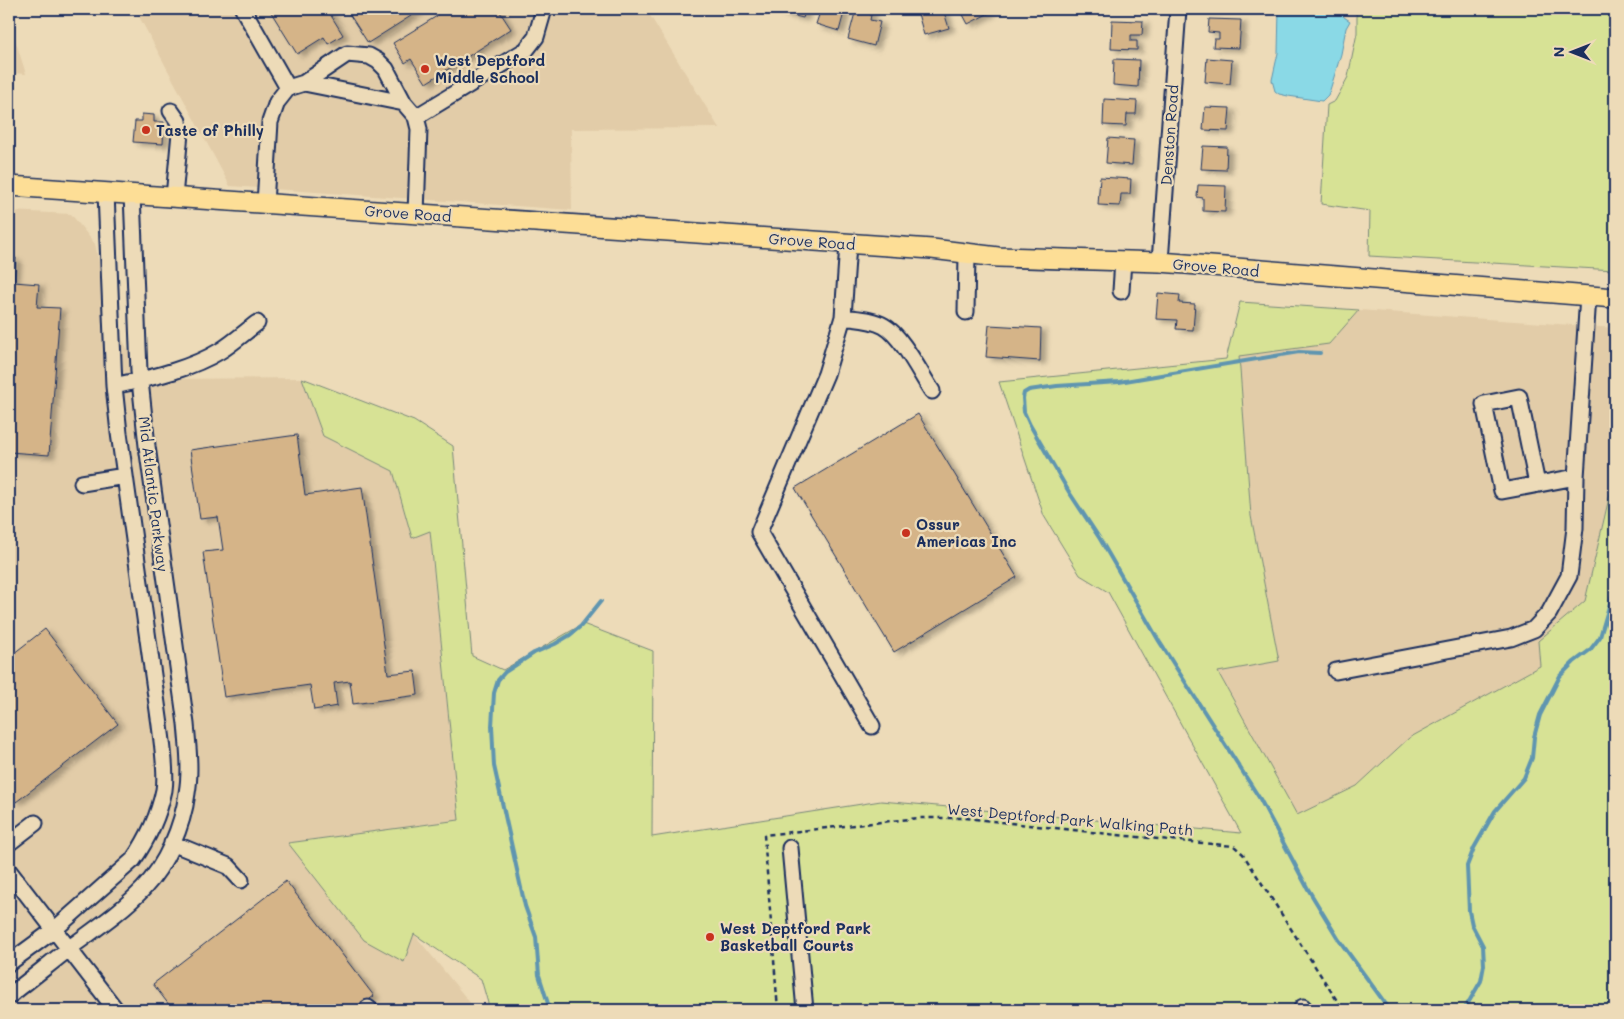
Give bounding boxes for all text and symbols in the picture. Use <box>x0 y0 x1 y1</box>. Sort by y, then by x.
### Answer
north arrow <box>1546 28 1596 78</box>
text: N <box>1549 47 1568 57</box>
place label: West Deptford Middle School <box>435 50 545 87</box>
marker: West Deptford Middle School <box>419 63 431 75</box>
street label: Denston Road <box>1155 84 1183 186</box>
place label: Taste of Philly <box>156 120 264 140</box>
marker: Taste of Philly <box>140 124 152 136</box>
street label: Grove Road <box>364 200 452 226</box>
street label: Grove Road <box>768 228 856 254</box>
street label: Grove Road <box>1172 253 1260 281</box>
street label: Mid Atlantic Parkway <box>135 415 174 573</box>
place label: Ossur Americas Inc <box>916 514 1017 551</box>
marker: Ossur Americas Inc <box>900 527 912 539</box>
street label: West Deptford Park Walking Path <box>947 798 1193 840</box>
place label: West Deptford Park Basketball Courts <box>720 918 871 955</box>
marker: West Deptford Park Basketball Courts <box>704 931 716 943</box>

